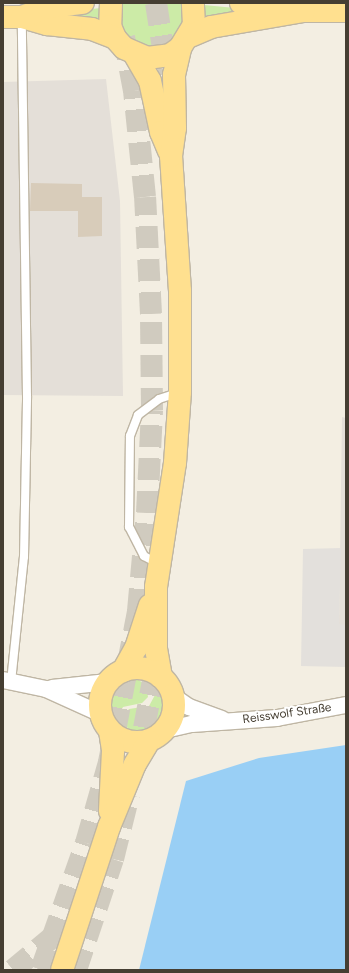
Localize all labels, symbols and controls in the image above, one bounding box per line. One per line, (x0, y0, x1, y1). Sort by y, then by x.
street label: Reisswolf Straße (242, 701, 332, 727)

